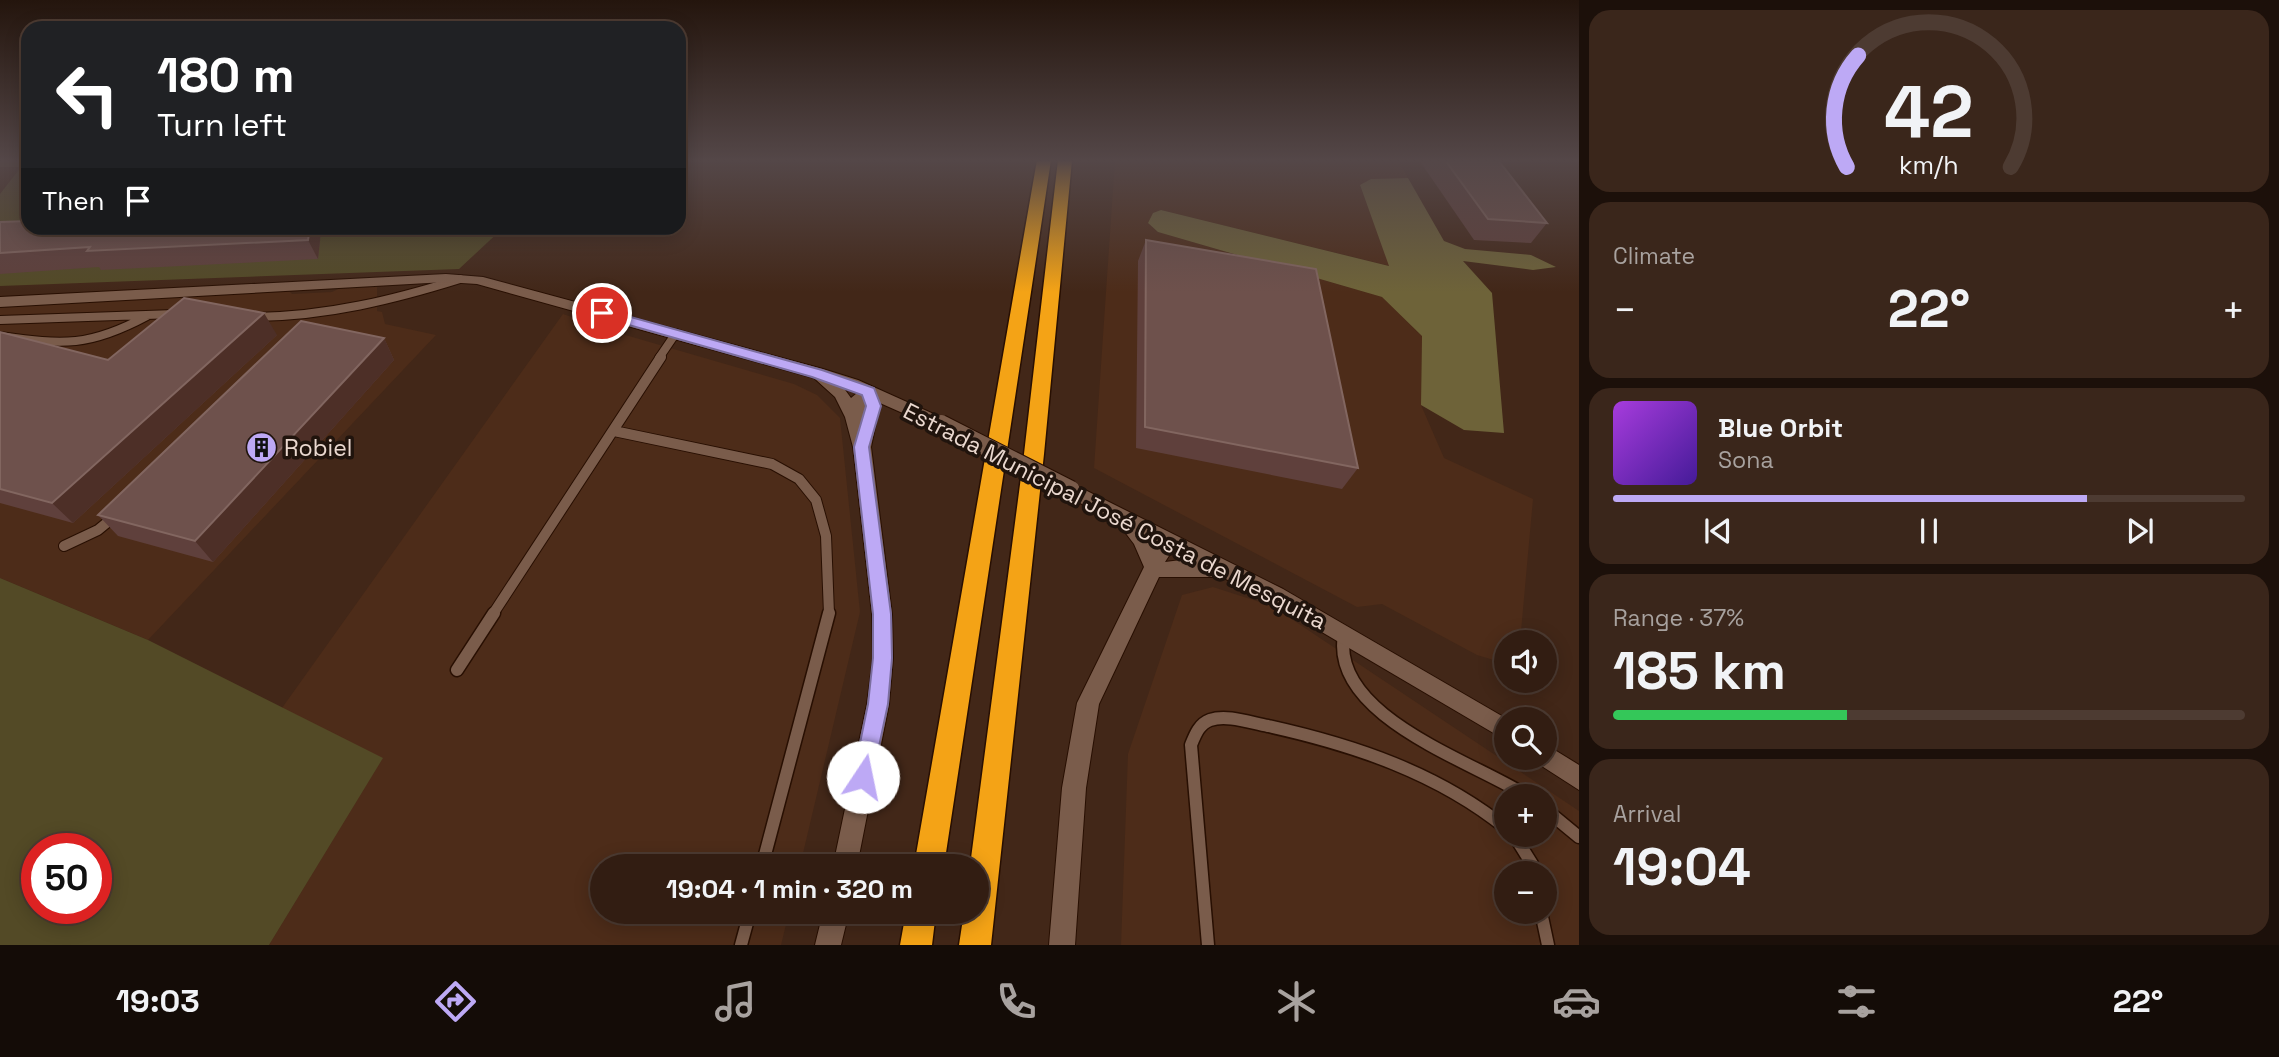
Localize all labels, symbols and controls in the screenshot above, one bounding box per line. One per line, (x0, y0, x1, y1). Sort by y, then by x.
text: 180 m (157, 44, 295, 106)
icon: left (42, 49, 133, 140)
text: 42 (1884, 65, 1974, 158)
text: Turn left (157, 105, 287, 145)
text: km/h (1899, 149, 1959, 181)
icon: arrive (119, 182, 157, 220)
text: Then (42, 184, 105, 218)
text: Climate (1613, 241, 1695, 271)
text: 22° (1888, 276, 1970, 342)
pin (572, 283, 632, 343)
text: − (1613, 286, 1637, 334)
text: + (2221, 286, 2245, 334)
icon: arrive (583, 294, 621, 332)
street label: Estrada Municipal José Costa de Mesquita (898, 396, 1332, 636)
text: Blue Orbit (1718, 411, 1843, 445)
building icon: Robiel (244, 431, 278, 465)
place label: Robiel (284, 433, 352, 463)
text: Sona (1718, 445, 1774, 475)
icon: previous (1699, 512, 1737, 550)
icon: pause (1910, 512, 1948, 550)
icon: next (2121, 512, 2159, 550)
text: Range · 37% (1613, 603, 1744, 633)
map controls (1494, 630, 1557, 924)
button: sound (1494, 630, 1557, 693)
text: 185 km (1613, 638, 1786, 704)
button: search (1494, 707, 1557, 770)
position arrow (826, 740, 900, 814)
button: + (1494, 784, 1557, 847)
text: Arrival (1613, 799, 1681, 829)
speed limit sign: 50 (21, 833, 112, 924)
text: 19:04 (1613, 834, 1751, 900)
button: − (1494, 861, 1557, 924)
text: 19:04 · 1 min · 320 m (666, 872, 913, 906)
icon: directions (431, 977, 480, 1026)
icon: music (711, 977, 760, 1026)
icon: phone (992, 977, 1041, 1026)
icon: climate (1272, 977, 1321, 1026)
icon: car (1552, 977, 1601, 1026)
icon: filters (1832, 977, 1881, 1026)
text: 19:03 (116, 981, 200, 1021)
text: 22° (2113, 981, 2163, 1021)

